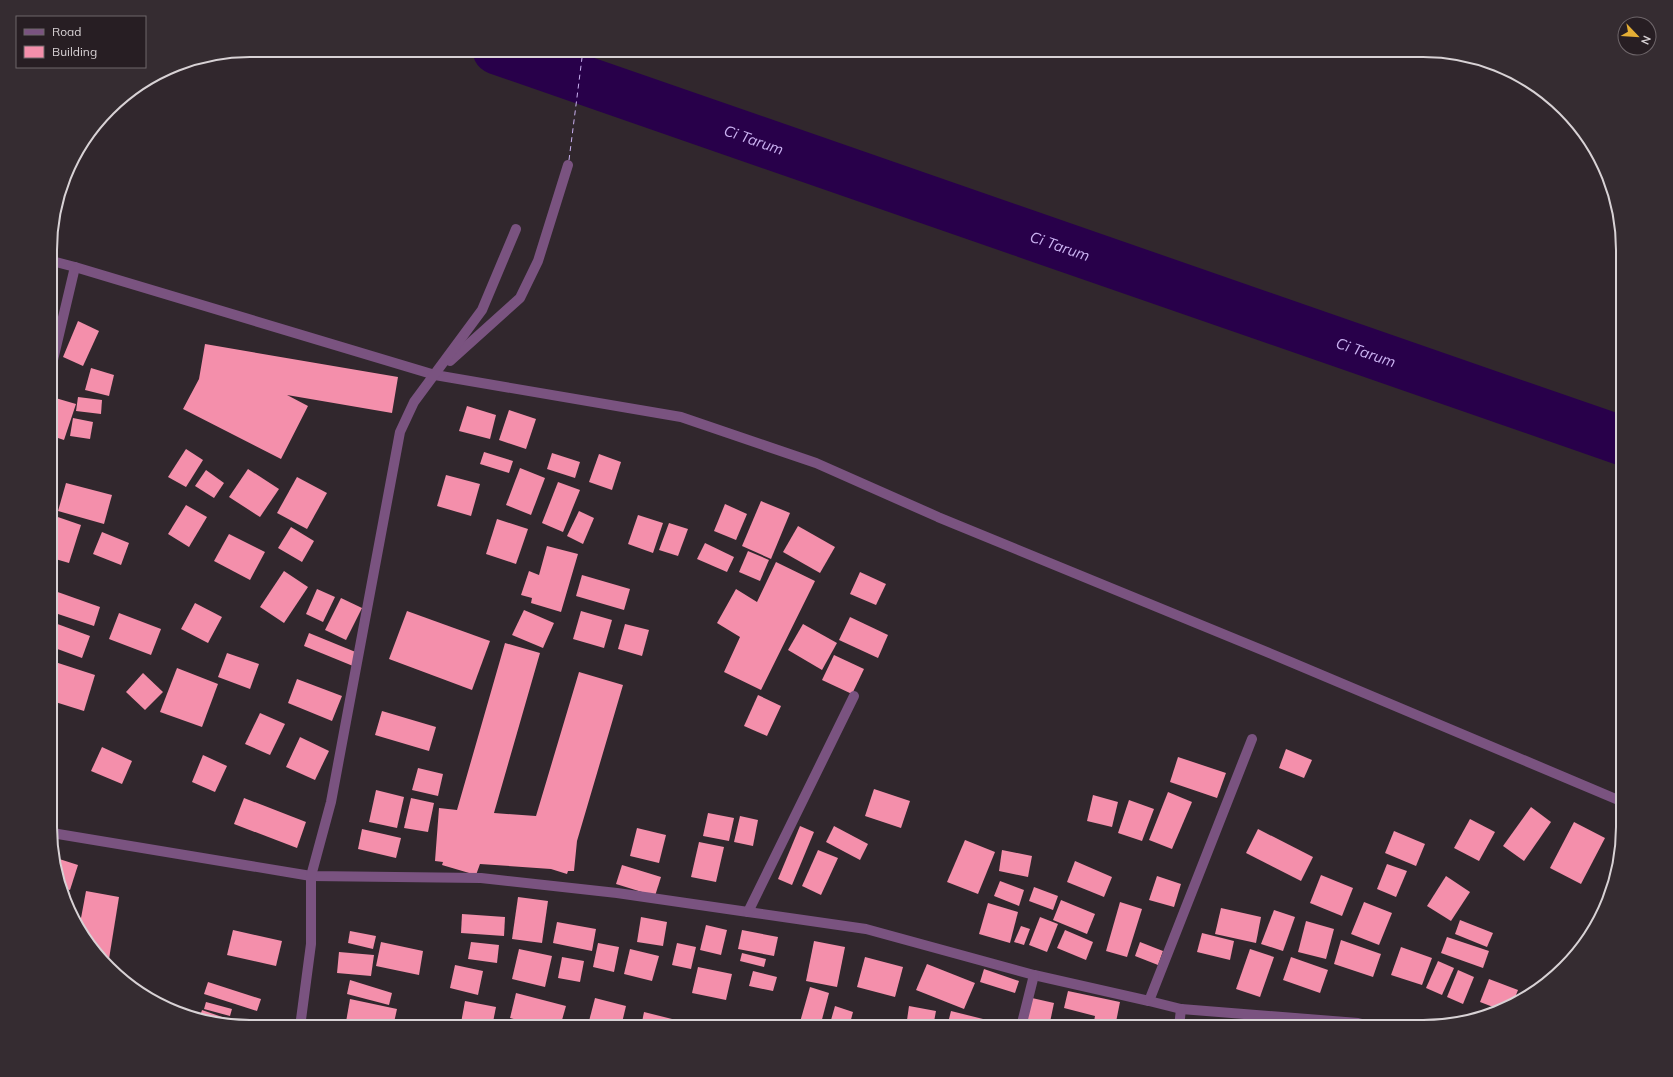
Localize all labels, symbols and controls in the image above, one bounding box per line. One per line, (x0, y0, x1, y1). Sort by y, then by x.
legend (16, 16, 146, 68)
north arrow (1617, 16, 1657, 56)
text: Road (52, 24, 81, 39)
text: N (1638, 34, 1654, 47)
text: Building (52, 44, 97, 59)
water label: Ci Tarum (722, 120, 786, 158)
water label: Ci Tarum (1028, 226, 1092, 265)
water label: Ci Tarum (1334, 333, 1398, 371)

